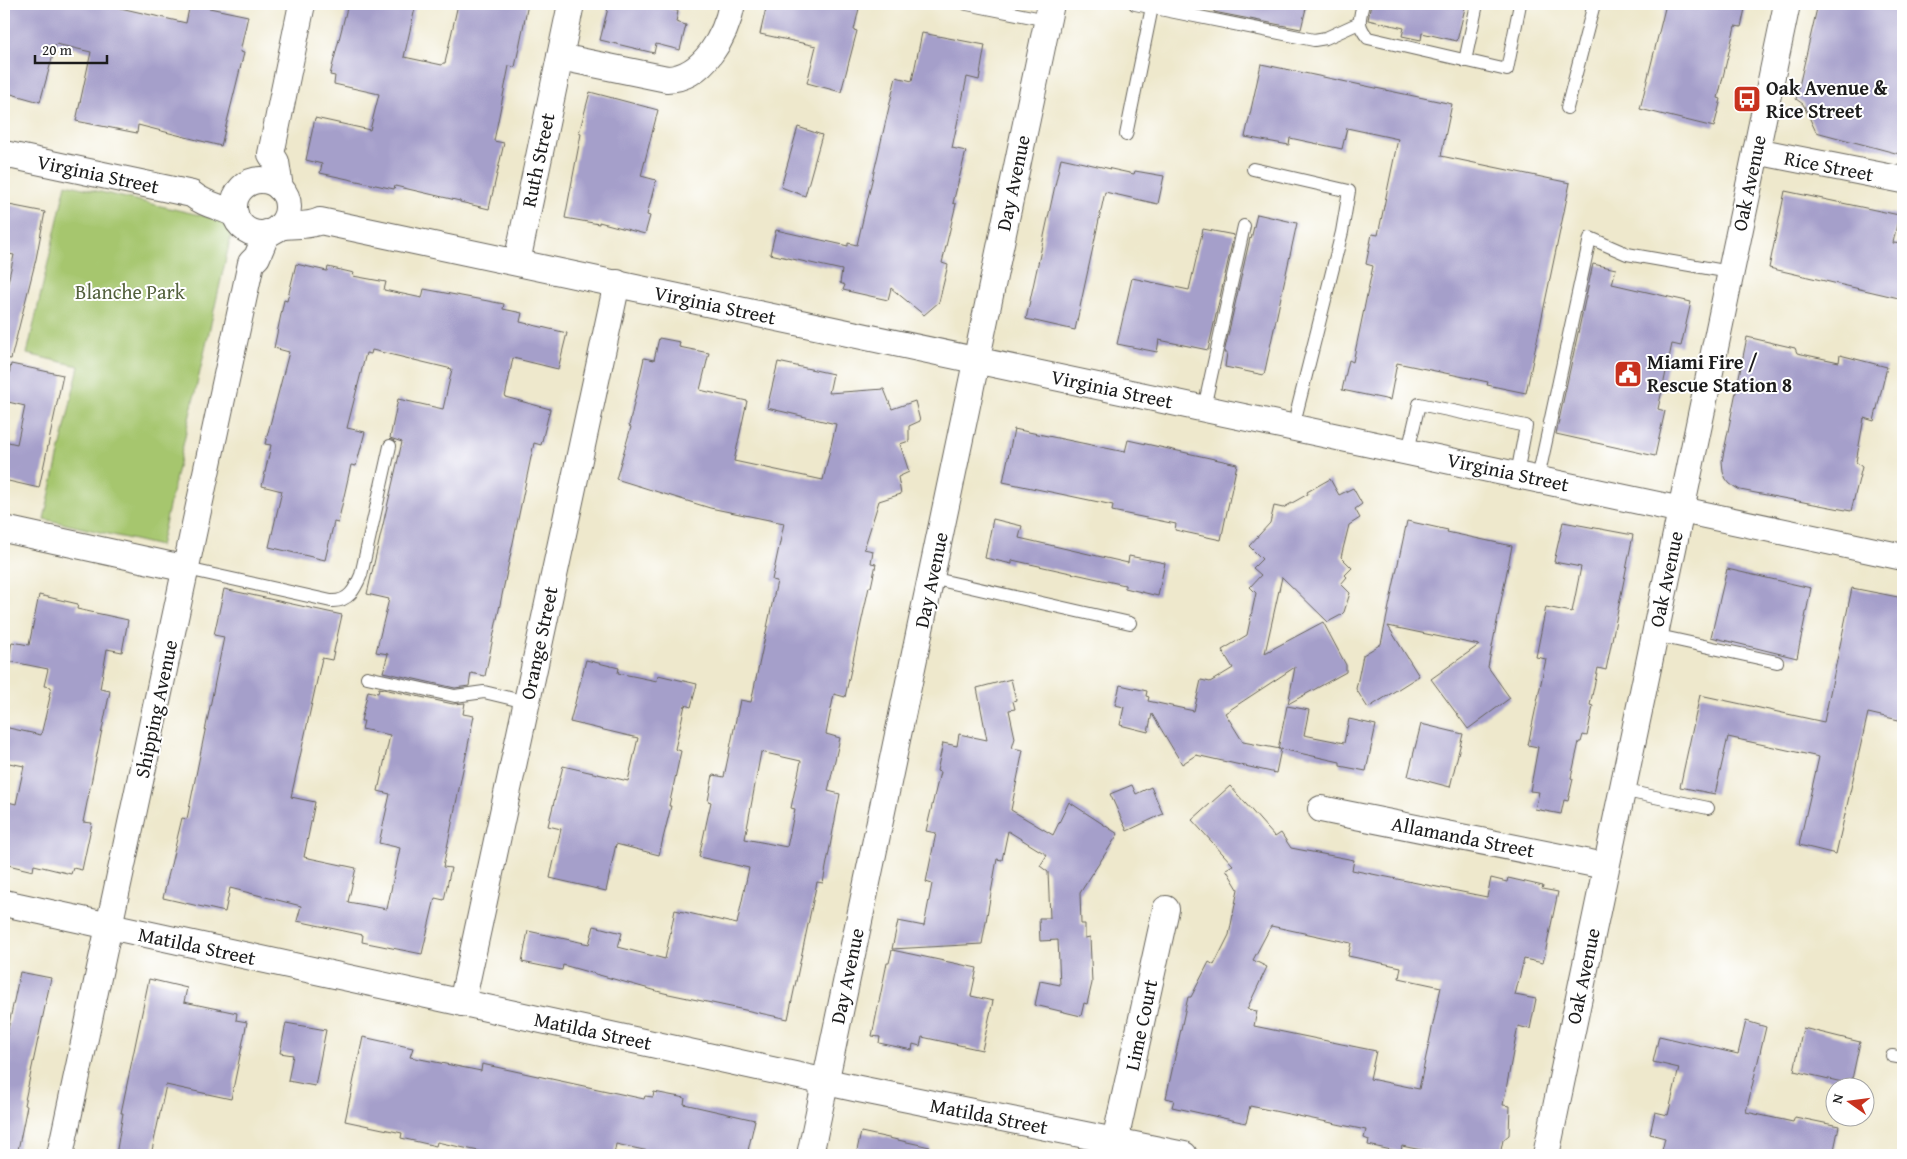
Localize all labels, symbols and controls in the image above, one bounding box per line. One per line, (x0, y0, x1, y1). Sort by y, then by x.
scale bar (35, 32, 108, 64)
text: 20 m (42, 39, 73, 60)
place label: Oak Avenue & Rice Street (1766, 73, 1889, 125)
bus stop icon: Oak Avenue & Rice Street (1732, 84, 1762, 114)
street label: Ruth Street (513, 110, 562, 210)
street label: Day Avenue (988, 132, 1037, 234)
street label: Oak Avenue (1724, 132, 1773, 234)
street label: Rice Street (1782, 143, 1876, 188)
street label: Virginia Street (35, 146, 162, 201)
park label: Blanche Park (75, 277, 186, 306)
street label: Virginia Street (652, 277, 779, 332)
place label: Miami Fire / Rescue Station 8 (1647, 347, 1792, 399)
public building icon: Miami Fire / Rescue Station 8 (1613, 359, 1643, 389)
street label: Virginia Street (1049, 361, 1176, 416)
street label: Virginia Street (1445, 444, 1572, 499)
street label: Oak Avenue (1641, 528, 1690, 630)
street label: Day Avenue (906, 529, 955, 631)
street label: Orange Street (512, 584, 565, 702)
street label: Shipping Avenue (127, 637, 184, 781)
street label: Allamanda Street (1389, 808, 1537, 865)
street label: Matilda Street (136, 919, 258, 972)
street label: Day Avenue (822, 925, 871, 1027)
street label: Oak Avenue (1558, 925, 1607, 1027)
street label: Lime Court (1117, 977, 1164, 1073)
street label: Matilda Street (532, 1004, 654, 1057)
north arrow (1824, 1076, 1874, 1126)
street label: Matilda Street (928, 1090, 1050, 1141)
text: N (1827, 1091, 1848, 1106)

